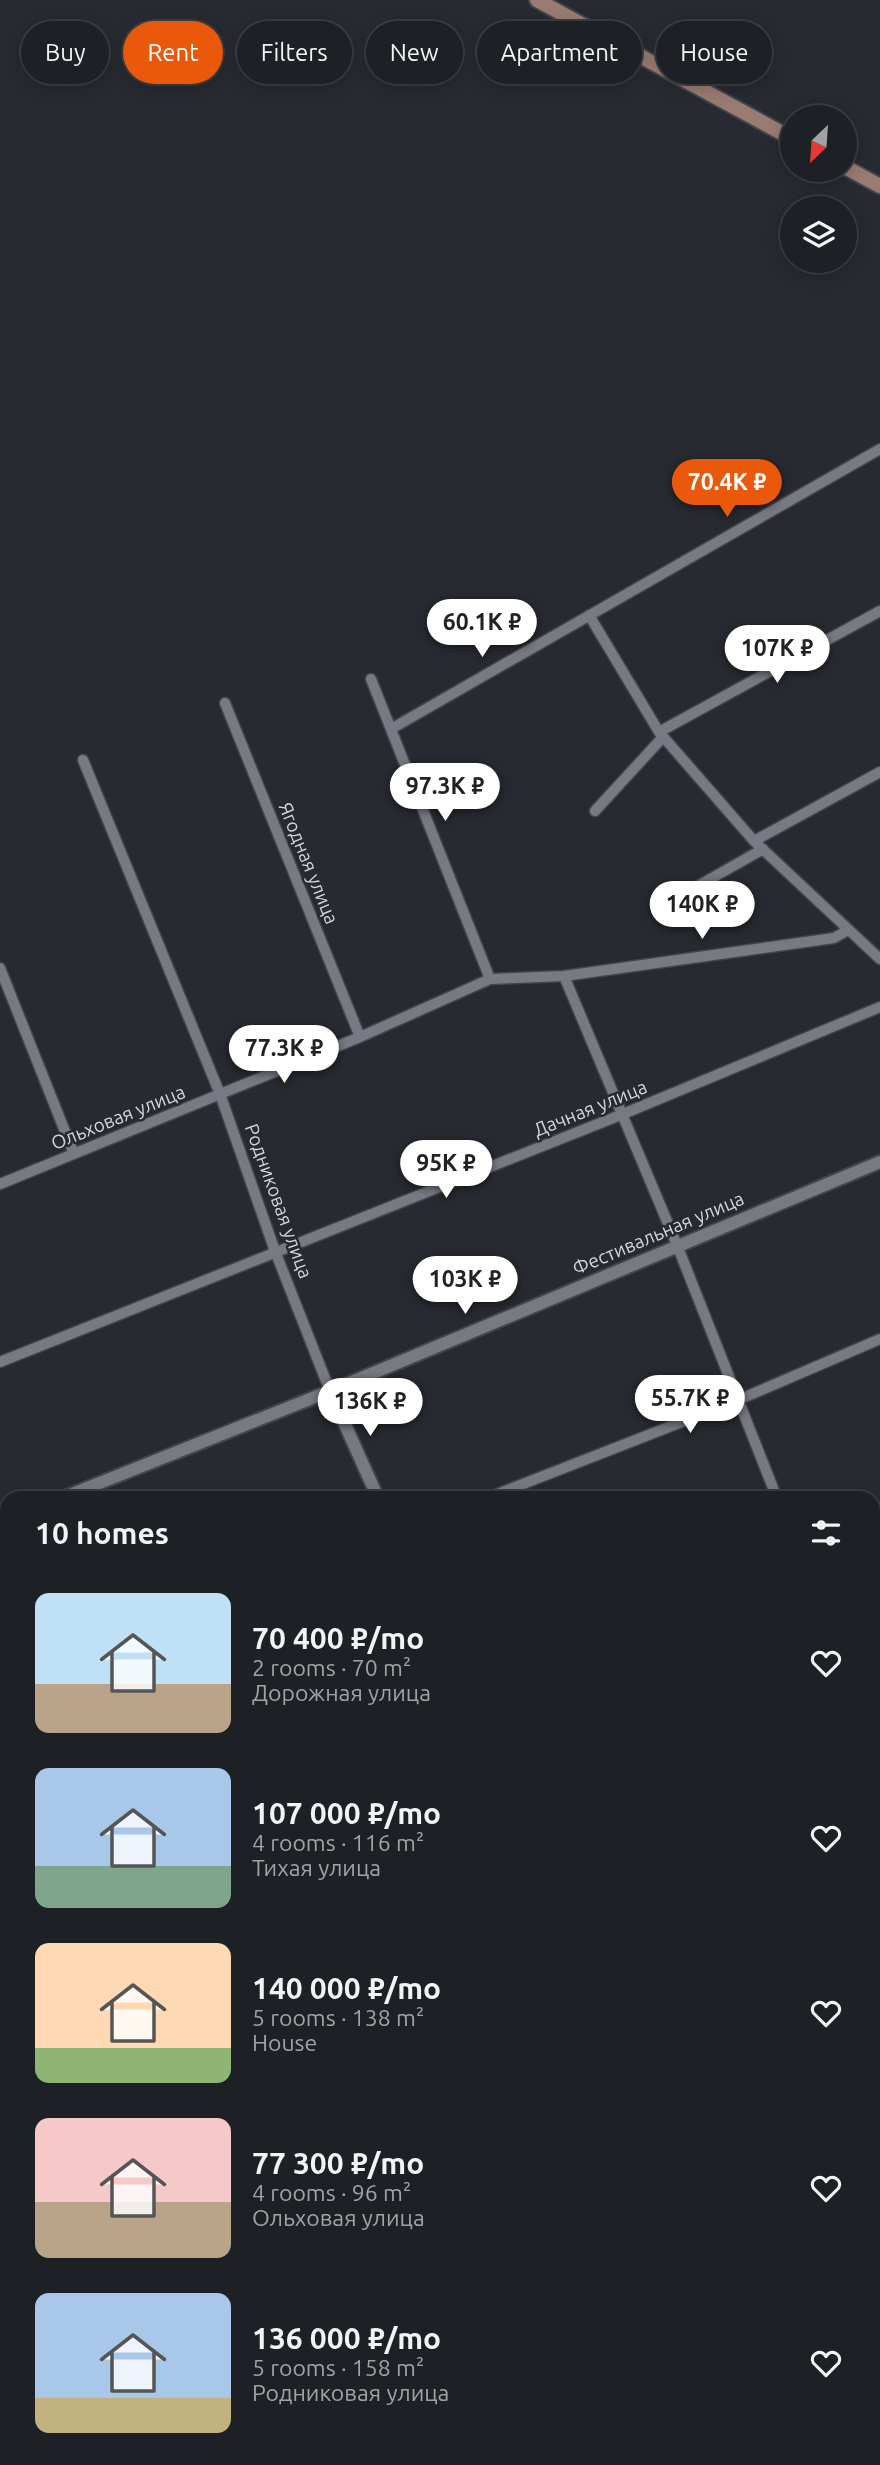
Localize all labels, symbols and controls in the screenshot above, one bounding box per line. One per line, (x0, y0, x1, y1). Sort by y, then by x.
chip: Buy (21, 21, 109, 84)
chip: Rent (123, 21, 223, 84)
chip: Filters (237, 21, 352, 84)
chip: New (366, 21, 463, 84)
chip: Apartment (477, 21, 642, 84)
chip: House (656, 21, 772, 84)
north arrow (780, 105, 858, 182)
map controls (780, 105, 857, 273)
button: layers (780, 196, 857, 273)
pin: 70.4K ₽ (662, 460, 792, 519)
text: 70.4K ₽ (688, 469, 766, 494)
pin: 60.1K ₽ (417, 600, 547, 659)
text: 60.1K ₽ (443, 609, 521, 634)
pin: 107K ₽ (720, 626, 834, 685)
text: 107K ₽ (741, 635, 813, 660)
pin: 97.3K ₽ (380, 764, 510, 823)
text: 97.3K ₽ (406, 773, 484, 798)
street label: Ягодная улица (275, 799, 343, 927)
pin: 140K ₽ (645, 881, 759, 941)
text: 140K ₽ (666, 891, 738, 916)
pin: 77.3K ₽ (219, 1026, 349, 1085)
text: 77.3K ₽ (245, 1035, 323, 1060)
street label: Дачная улица (530, 1075, 650, 1141)
street label: Ольховая улица (48, 1080, 188, 1154)
street label: Родниковая улица (241, 1121, 317, 1281)
pin: 95K ₽ (397, 1140, 495, 1200)
text: 95K ₽ (416, 1150, 476, 1175)
street label: Фестивальная улица (569, 1187, 747, 1279)
pin: 103K ₽ (408, 1256, 522, 1316)
text: 103K ₽ (429, 1266, 501, 1291)
pin: 55.7K ₽ (625, 1376, 755, 1435)
pin: 136K ₽ (313, 1378, 427, 1438)
text: 55.7K ₽ (651, 1385, 729, 1410)
text: 136K ₽ (334, 1388, 406, 1413)
icon: filters (807, 1514, 845, 1552)
text: 10 homes (35, 1516, 169, 1550)
icon: home (91, 1621, 175, 1705)
text: 70 400 ₽/mo (252, 1621, 424, 1655)
icon: heart (807, 1644, 845, 1682)
text: 2 rooms · 70 m² (252, 1655, 411, 1680)
text: Дорожная улица (252, 1680, 431, 1705)
icon: home (91, 1796, 175, 1880)
text: 107 000 ₽/mo (252, 1796, 441, 1830)
icon: heart (807, 1819, 845, 1857)
text: 4 rooms · 116 m² (252, 1830, 424, 1855)
text: Тихая улица (252, 1855, 381, 1880)
icon: home (91, 1971, 175, 2055)
text: 140 000 ₽/mo (252, 1971, 441, 2005)
icon: heart (807, 1994, 845, 2032)
text: 5 rooms · 138 m² (252, 2005, 424, 2030)
text: House (252, 2030, 317, 2055)
icon: home (91, 2146, 175, 2230)
text: 77 300 ₽/mo (252, 2146, 424, 2180)
icon: heart (807, 2169, 845, 2207)
text: 4 rooms · 96 m² (252, 2180, 411, 2205)
text: Ольховая улица (252, 2205, 425, 2230)
icon: home (91, 2321, 175, 2405)
text: 136 000 ₽/mo (252, 2321, 441, 2355)
icon: heart (807, 2344, 845, 2382)
text: 5 rooms · 158 m² (252, 2355, 424, 2380)
text: Родниковая улица (252, 2380, 449, 2405)

